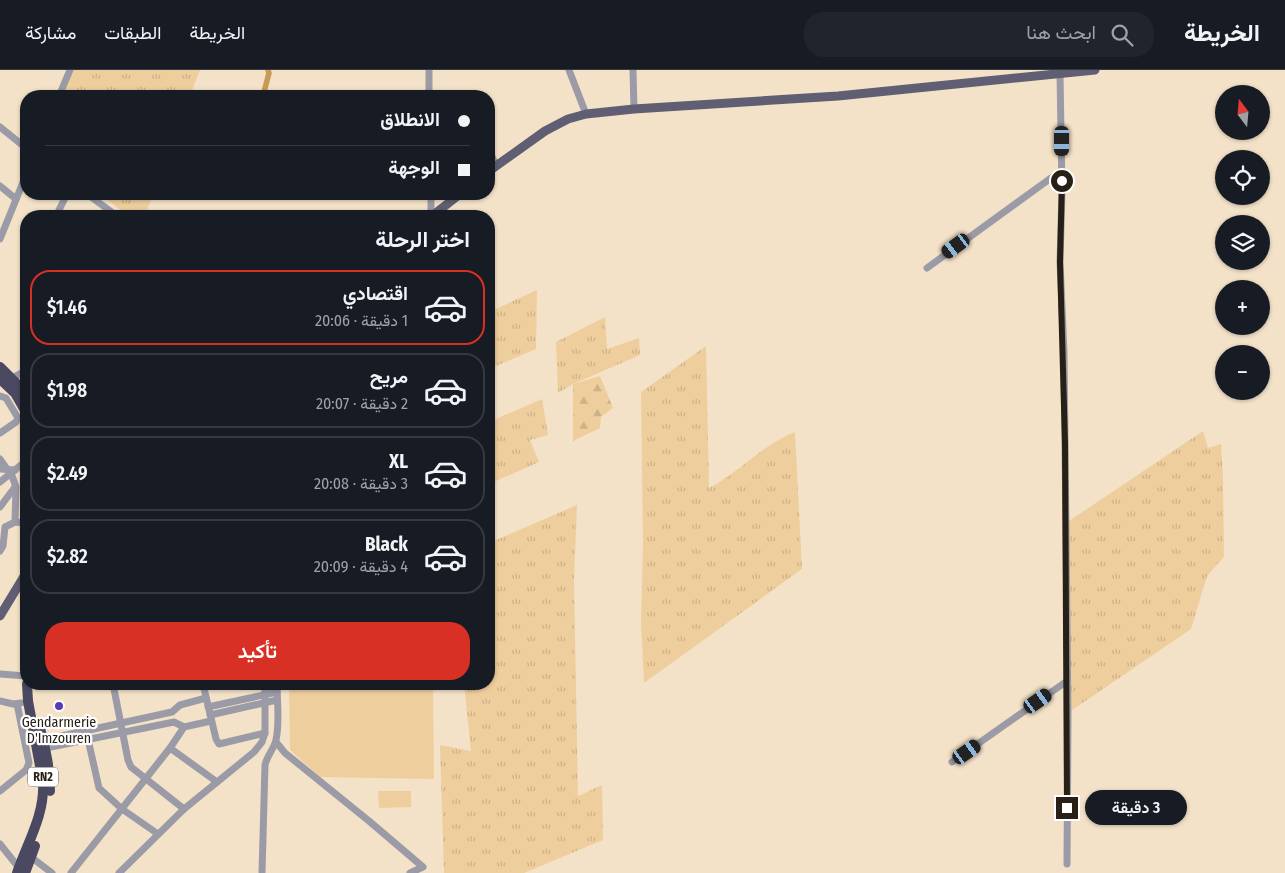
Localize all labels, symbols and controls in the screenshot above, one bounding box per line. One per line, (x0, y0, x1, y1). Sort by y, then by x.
search box (804, 12, 1154, 57)
text: الخريطة (1184, 19, 1260, 47)
text: ابحث هنا (1026, 21, 1096, 44)
icon: search (1108, 21, 1136, 49)
text: مشاركة (25, 22, 76, 44)
text: الطبقات (104, 22, 161, 44)
text: الخريطة (189, 22, 245, 44)
north arrow (1215, 85, 1270, 140)
map controls (1215, 85, 1270, 400)
text: الانطلاق (380, 108, 440, 131)
car (1054, 126, 1069, 156)
button: locate (1215, 150, 1270, 205)
text: الوجهة (388, 156, 440, 179)
route start (1051, 170, 1073, 192)
button: layers (1215, 215, 1270, 270)
text: اختر الرحلة (375, 226, 470, 253)
car (939, 231, 972, 261)
button: + (1215, 280, 1270, 335)
text: اقتصادي (343, 282, 408, 305)
icon: car (423, 285, 468, 330)
text: $1.46 (47, 296, 87, 319)
text: 1 دقيقة · 20:06 (315, 311, 408, 330)
button: − (1215, 345, 1270, 400)
text: مريح (370, 365, 408, 388)
icon: car (423, 368, 468, 413)
text: $1.98 (47, 379, 87, 402)
text: 2 دقيقة · 20:07 (316, 394, 408, 413)
text: XL (389, 450, 408, 473)
icon: car (423, 451, 468, 496)
text: $2.49 (47, 462, 88, 485)
text: 3 دقيقة · 20:08 (314, 474, 408, 493)
text: Black (365, 533, 408, 556)
icon: car (423, 534, 468, 579)
text: $2.82 (47, 545, 88, 568)
text: 4 دقيقة · 20:09 (314, 557, 408, 576)
button: تأكيد (45, 622, 470, 680)
car (1021, 686, 1054, 716)
marker: Gendarmerie D'Imzouren (53, 700, 65, 712)
place label: Gendarmerie D'Imzouren (22, 714, 96, 747)
car (950, 737, 983, 767)
road number: RN2 (28, 768, 58, 786)
callout: 3 دقيقة (1084, 790, 1187, 826)
route end (1056, 797, 1078, 819)
text: 3 دقيقة (1112, 798, 1160, 817)

